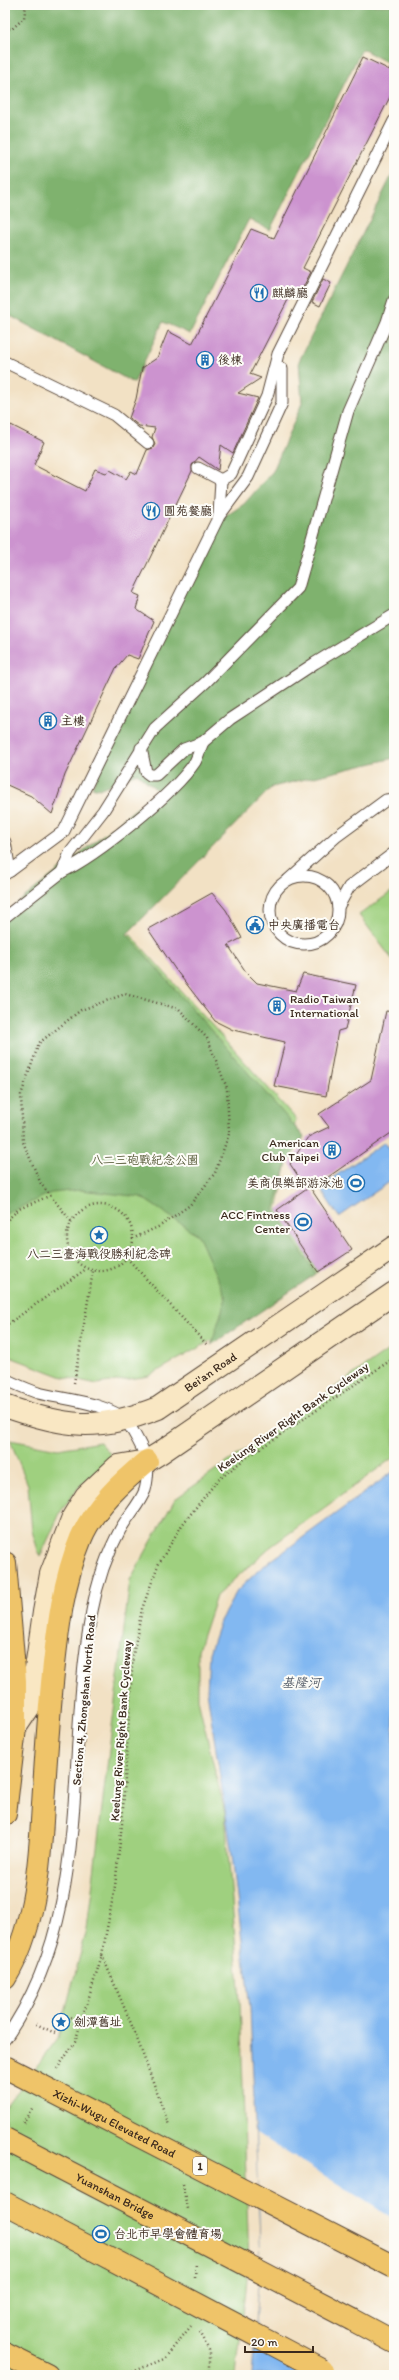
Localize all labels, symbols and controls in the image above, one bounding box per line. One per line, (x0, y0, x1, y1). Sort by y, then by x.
restaurant icon: 麒麟廳 (249, 283, 269, 303)
place label: 麒麟廳 (272, 286, 308, 300)
building icon: 後棟 (195, 350, 215, 370)
place label: 後棟 (218, 353, 242, 367)
restaurant icon: 圓苑餐廳 (141, 501, 161, 521)
place label: 圓苑餐廳 (164, 504, 212, 518)
building icon: 主樓 (38, 711, 58, 731)
place label: 主樓 (61, 714, 85, 728)
public building icon: 中央廣播電台 (245, 915, 265, 935)
place label: 中央廣播電台 (268, 918, 340, 932)
place label: Radio Taiwan International (290, 992, 359, 1020)
building icon: Radio Taiwan International (267, 996, 287, 1016)
place label: American Club Taipei (261, 1136, 319, 1164)
building icon: American Club Taipei (322, 1140, 342, 1160)
park label: 八二三砲戰紀念公園 (91, 1153, 199, 1167)
sports icon: 美商俱樂部游泳池 (346, 1173, 366, 1193)
place label: 美商俱樂部游泳池 (247, 1176, 343, 1190)
place label: ACC Fintness Center (221, 1208, 290, 1236)
sports icon: ACC Fintness Center (293, 1212, 313, 1232)
place icon: 八二三臺海戰役勝利紀念碑 (89, 1225, 109, 1245)
place label: 八二三臺海戰役勝利紀念碑 (27, 1247, 171, 1261)
street label: Bei'an Road (182, 1349, 240, 1395)
street label: Keelung River Right Bank Cycleway (215, 1359, 371, 1475)
street label: Section 4, Zhongshan North Road (70, 1614, 98, 1786)
street label: Keelung River Right Bank Cycleway (108, 1640, 134, 1822)
water label: 基隆河 (281, 1675, 322, 1690)
place icon: 劍潭舊址 (51, 2012, 71, 2032)
place label: 劍潭舊址 (74, 2015, 122, 2029)
street label: Xizhi-Wugu Elevated Road (51, 2086, 179, 2161)
road number: 1 (193, 2157, 207, 2175)
street label: Yuanshan Bridge (73, 2170, 157, 2223)
sports icon: 台北市早學會體育場 (91, 2224, 111, 2244)
place label: 台北市早學會體育場 (114, 2227, 222, 2241)
scale bar (245, 2328, 313, 2354)
text: 20 m (251, 2335, 278, 2349)

